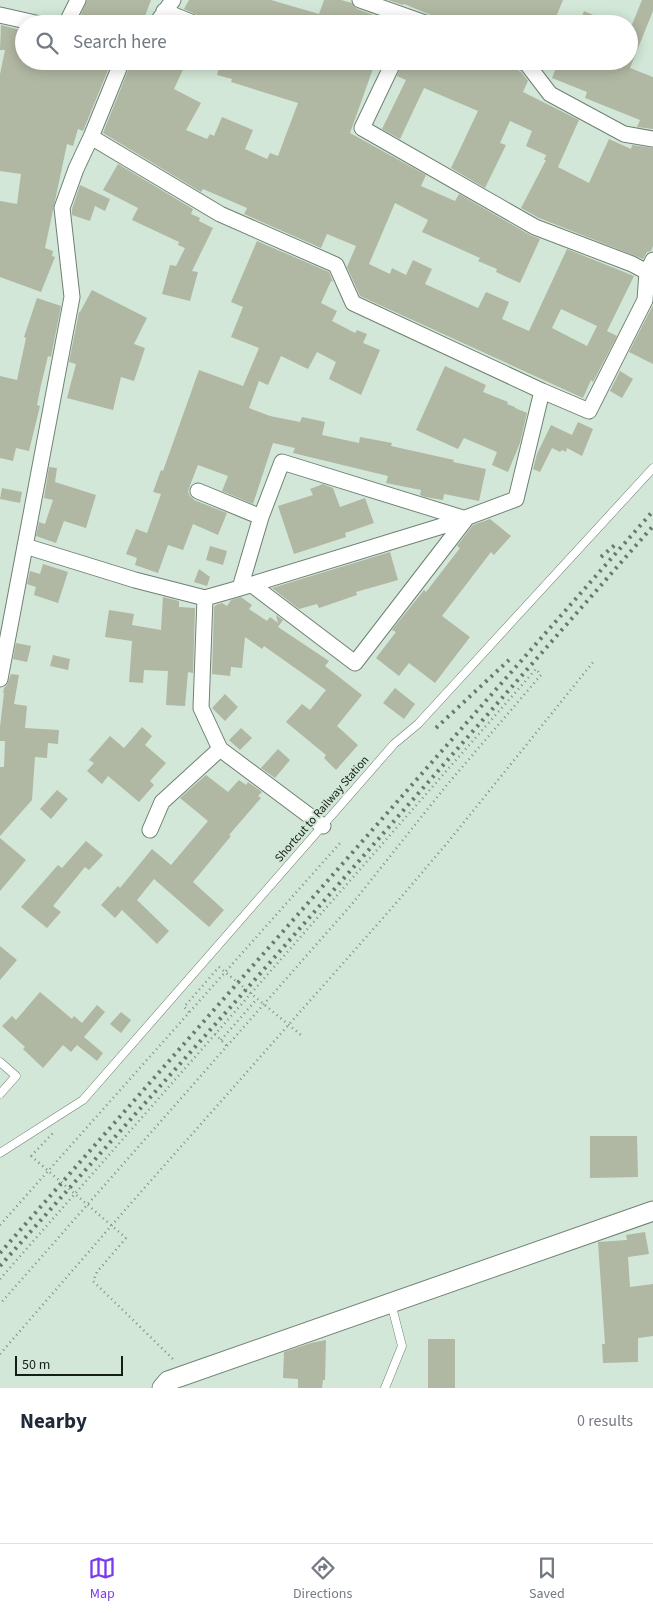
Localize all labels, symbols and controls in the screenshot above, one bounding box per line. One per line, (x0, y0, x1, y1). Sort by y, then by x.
search box (15, 15, 638, 70)
icon: search (33, 29, 61, 57)
text: Search here (73, 29, 167, 56)
street label: Shortcut to Railway Station (271, 752, 373, 866)
scale bar (15, 1353, 122, 1376)
text: 50 m (22, 1355, 50, 1375)
text: Nearby (20, 1406, 87, 1436)
text: 0 results (577, 1410, 633, 1432)
tab: Map (88, 1554, 116, 1604)
tab: Directions (293, 1554, 352, 1604)
tab: Saved (529, 1554, 565, 1604)

